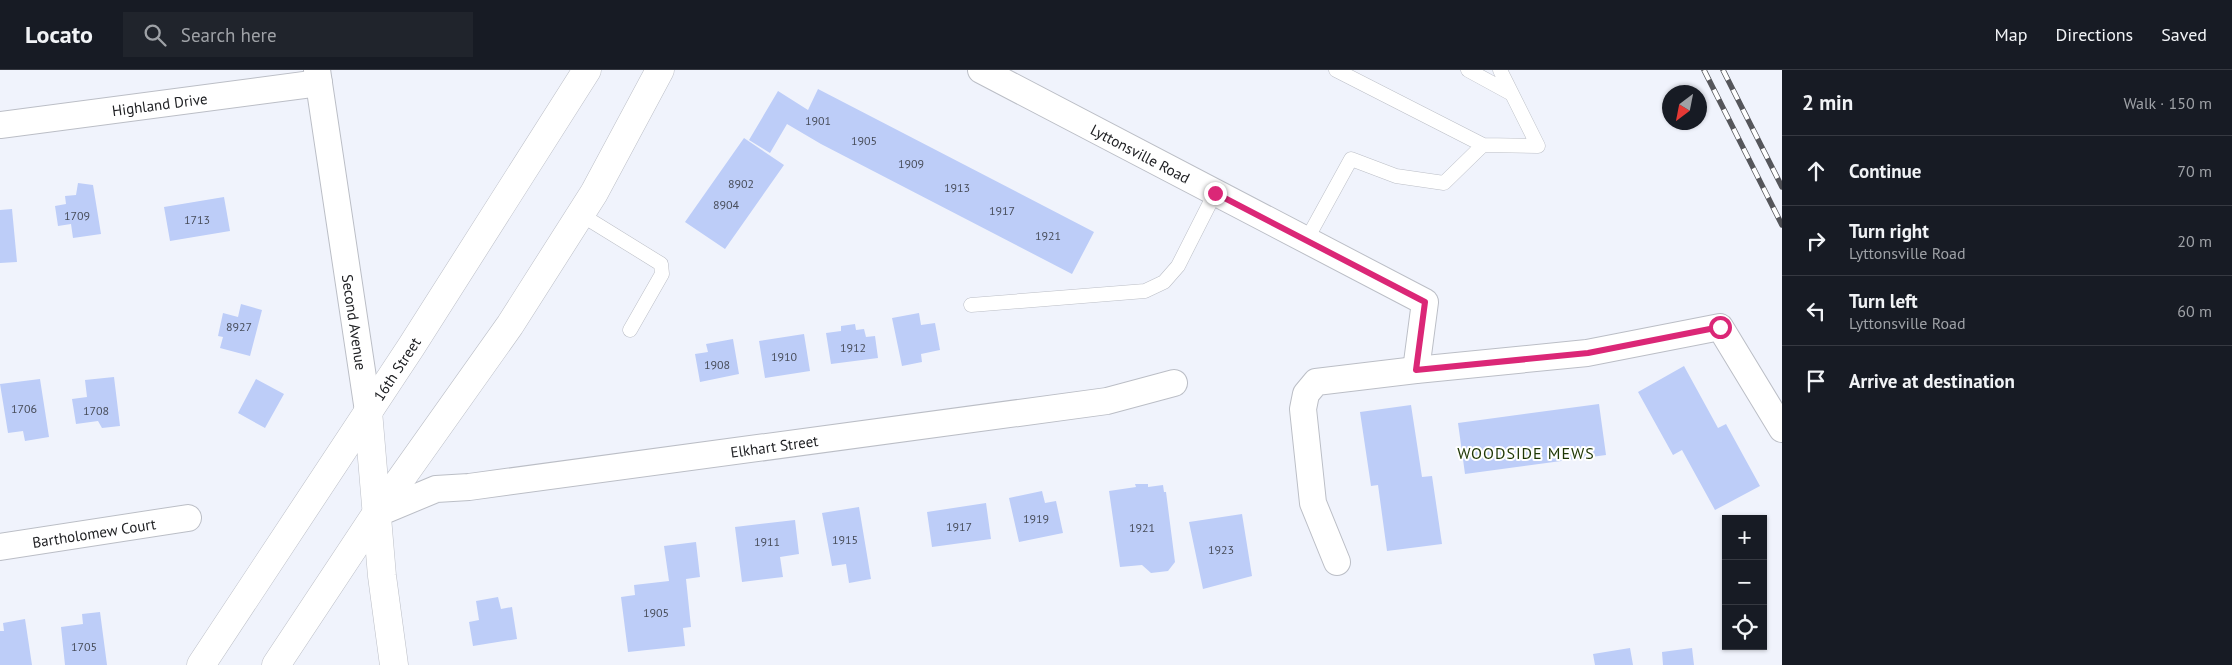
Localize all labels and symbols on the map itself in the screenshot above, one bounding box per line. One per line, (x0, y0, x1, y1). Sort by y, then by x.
north arrow (1662, 85, 1707, 130)
street label: Highland Drive (111, 88, 209, 120)
house number: 1901 (805, 113, 831, 128)
street label: Lyttonsville Road (1088, 120, 1193, 187)
house number: 1905 (851, 133, 877, 148)
house number: 1909 (898, 156, 924, 171)
house number: 8902 (728, 176, 754, 191)
house number: 1913 (944, 180, 970, 195)
route end (1204, 182, 1227, 205)
house number: 8904 (713, 197, 740, 212)
house number: 1917 (989, 203, 1015, 218)
house number: 1709 (64, 208, 90, 223)
house number: 1713 (184, 212, 210, 227)
house number: 1921 (1035, 228, 1061, 243)
street label: Second Avenue (338, 273, 371, 371)
route start (1709, 316, 1732, 339)
house number: 8927 (226, 319, 252, 334)
street label: 16th Street (369, 334, 424, 404)
house number: 1912 (840, 340, 866, 355)
house number: 1910 (771, 349, 798, 364)
house number: 1908 (704, 357, 730, 372)
house number: 1706 (11, 401, 37, 416)
house number: 1708 (83, 403, 109, 418)
street label: Elkhart Street (729, 431, 819, 461)
district label: WOODSIDE MEWS (1457, 443, 1595, 463)
house number: 1919 (1023, 511, 1049, 526)
street label: Bartholomew Court (31, 514, 157, 551)
house number: 1917 (946, 519, 972, 534)
house number: 1921 (1129, 520, 1155, 535)
house number: 1915 (832, 532, 858, 547)
house number: 1911 (754, 534, 780, 549)
house number: 1923 (1208, 542, 1234, 557)
house number: 1905 (643, 605, 669, 620)
house number: 1705 (71, 639, 97, 654)

